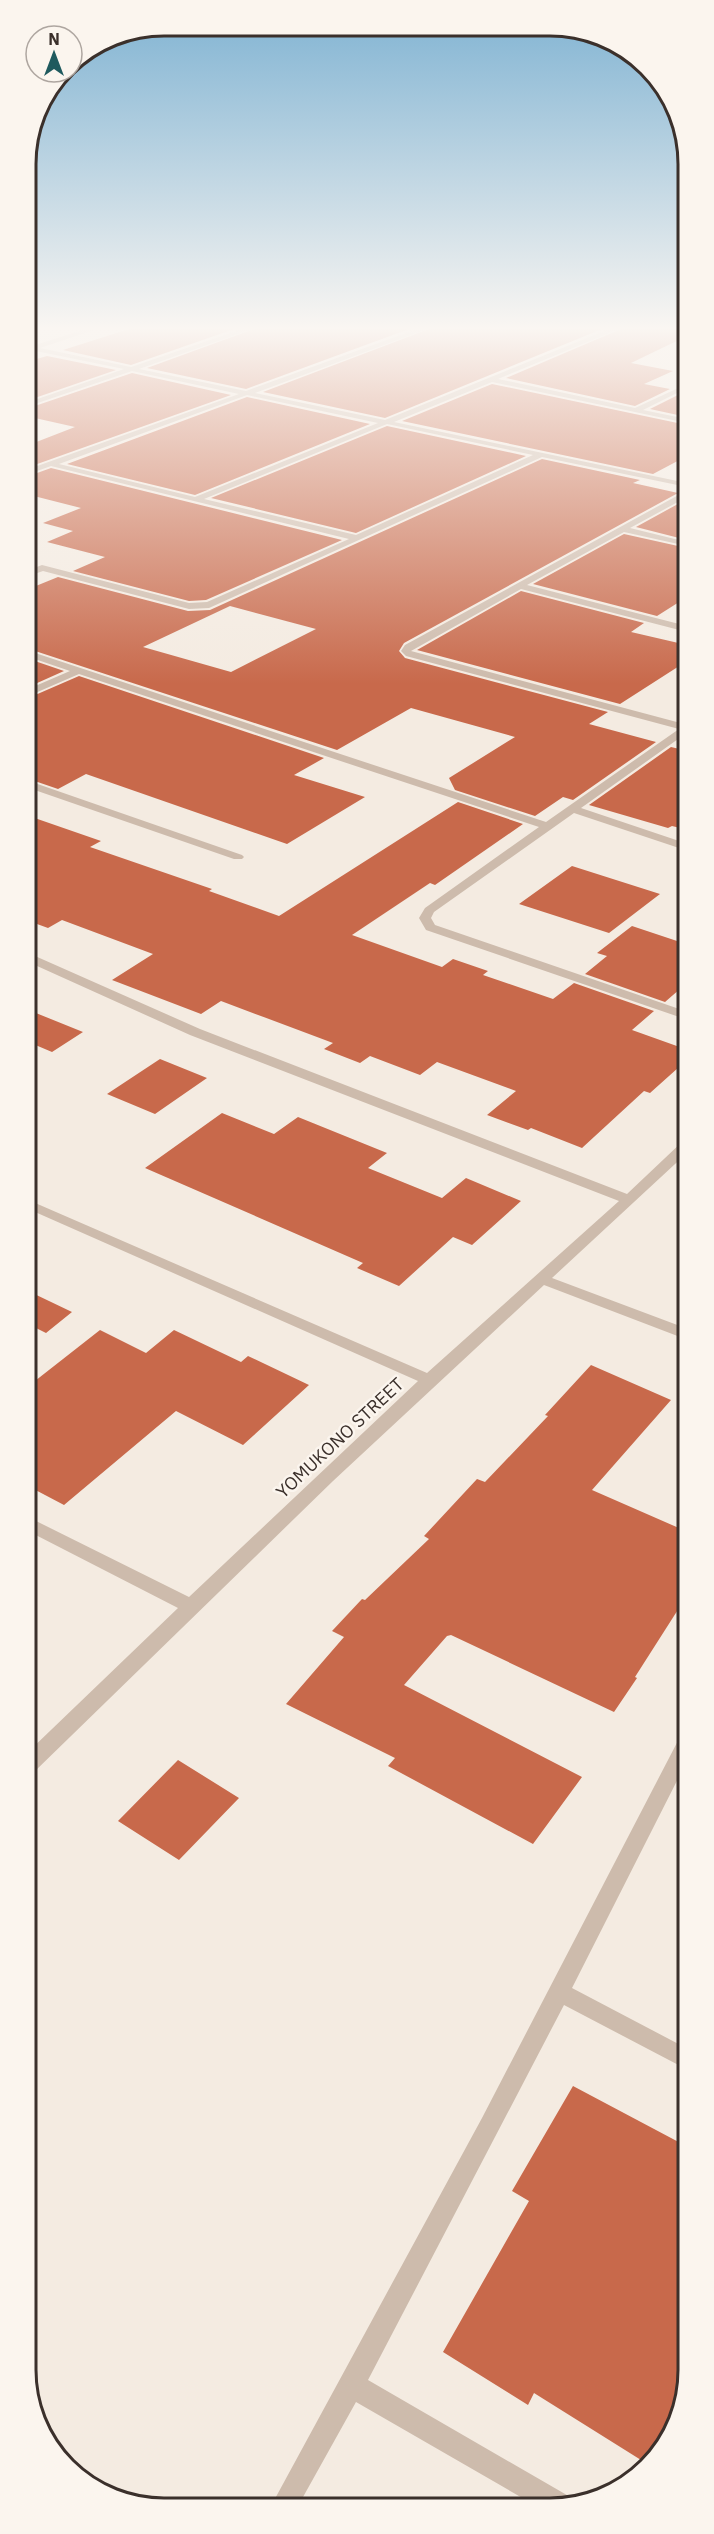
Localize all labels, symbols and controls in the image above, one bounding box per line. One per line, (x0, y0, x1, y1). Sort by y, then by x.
north arrow (24, 24, 84, 84)
text: N (48, 29, 60, 49)
street label: YOMUKONO STREET (271, 1372, 408, 1503)

